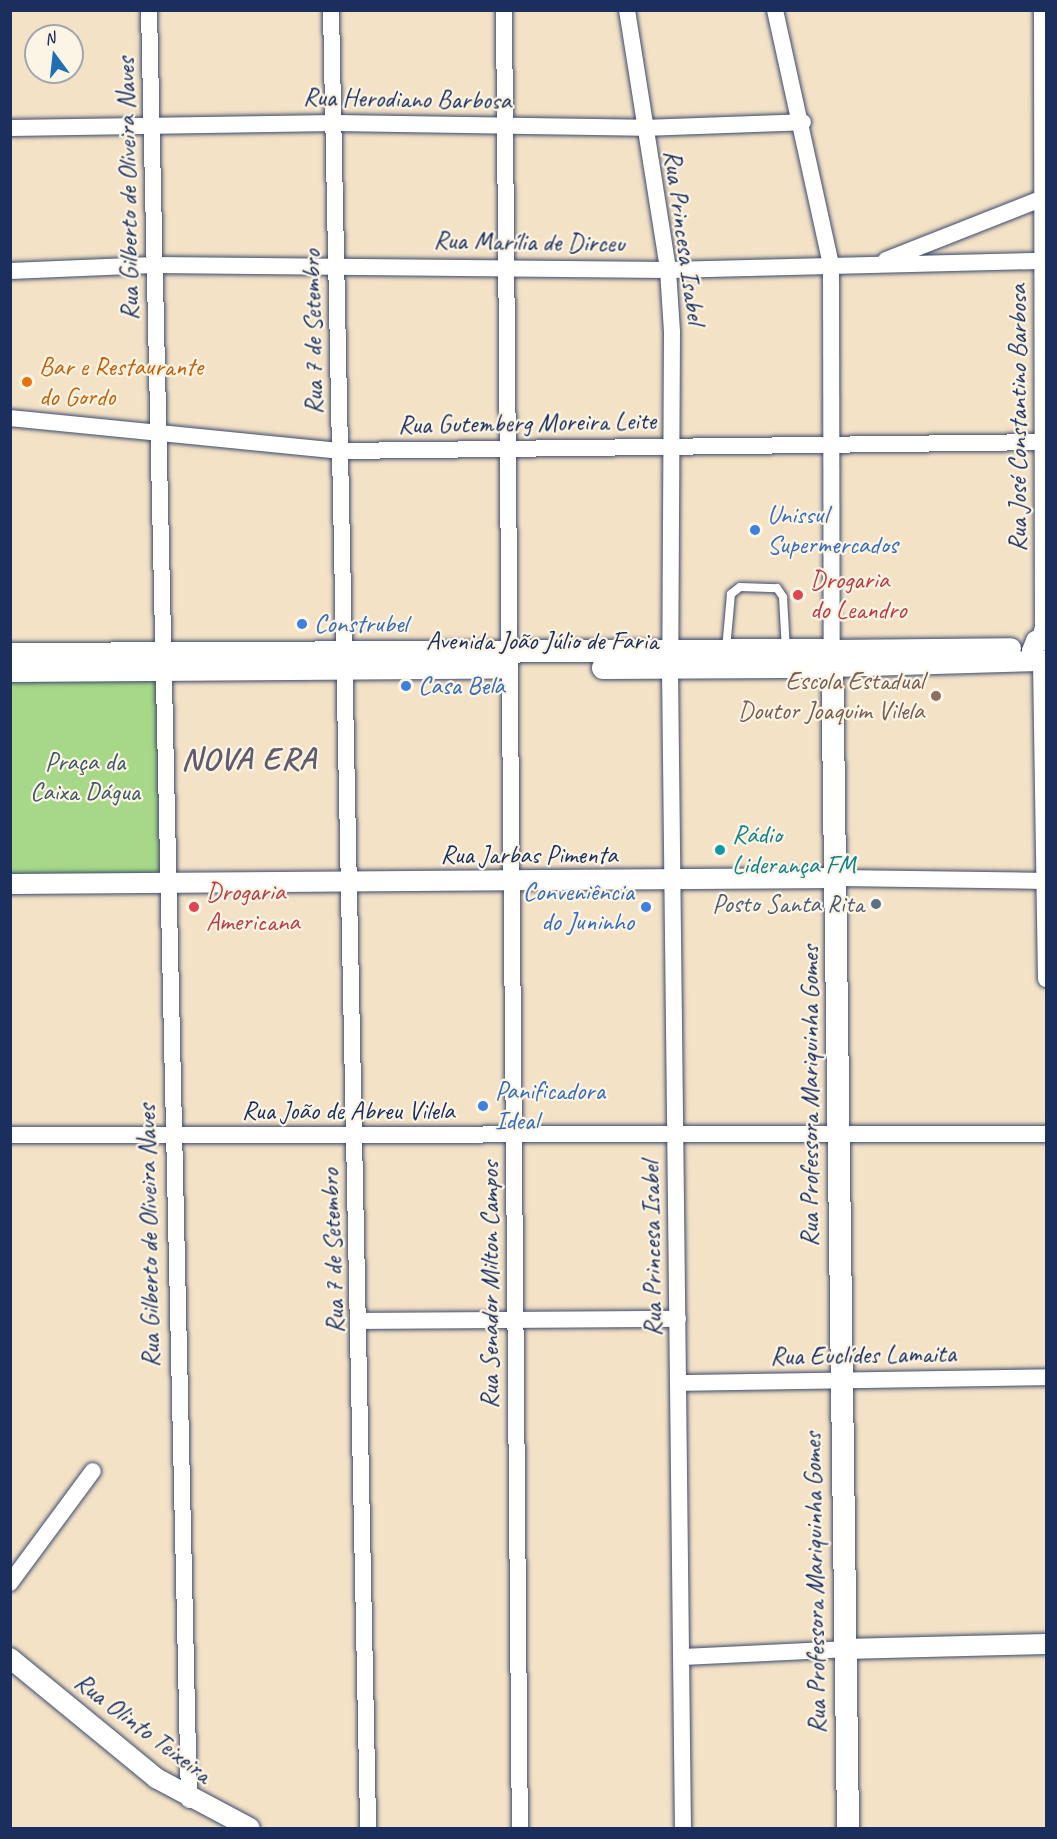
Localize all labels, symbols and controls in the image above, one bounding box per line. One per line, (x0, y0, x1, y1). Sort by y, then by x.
north arrow (24, 24, 84, 84)
text: N (42, 28, 57, 49)
street label: Rua Gilberto de Oliveira Naves (110, 57, 146, 321)
street label: Rua Herodiano Barbosa (302, 82, 512, 116)
street label: Rua Princesa Isabel (656, 148, 712, 326)
street label: Rua Marília de Dirceu (433, 225, 625, 259)
street label: Rua 7 de Setembro (296, 249, 330, 415)
street label: Rua José Constantino Barbosa (1002, 284, 1034, 552)
place label: Bar e Restaurante do Gordo (39, 351, 203, 412)
marker: Bar e Restaurante do Gordo (20, 375, 34, 389)
street label: Rua Gutemberg Moreira Leite (398, 405, 656, 441)
place label: Unissul Supermercados (767, 499, 897, 560)
marker: Unissul Supermercados (748, 523, 762, 537)
place label: Drogaria do Leandro (810, 564, 906, 626)
marker: Drogaria do Leandro (791, 588, 805, 602)
place label: Construbel (314, 608, 408, 640)
marker: Construbel (295, 617, 309, 631)
street label: Avenida João Júlio de Faria (426, 625, 658, 657)
place label: Escola Estadual Doutor Joaquim Vilela (737, 665, 924, 726)
place label: Casa Bela (418, 670, 504, 702)
marker: Casa Bela (399, 679, 413, 693)
marker: Escola Estadual Doutor Joaquim Vilela (929, 689, 943, 703)
district label: NOVA ERA (181, 740, 317, 778)
park label: Praça da Caixa Dágua (30, 746, 140, 808)
place label: Rádio Liderança FM (732, 819, 855, 880)
street label: Rua Jarbas Pimenta (441, 839, 617, 871)
marker: Rádio Liderança FM (713, 843, 727, 857)
place label: Drogaria Americana (206, 876, 300, 938)
place label: Conveniência do Juninho (523, 876, 634, 938)
place label: Posto Santa Rita (712, 888, 864, 920)
marker: Posto Santa Rita (869, 897, 883, 911)
marker: Drogaria Americana (187, 900, 201, 914)
marker: Conveniência do Juninho (639, 900, 653, 914)
street label: Rua Professora Mariquinha Gomes (794, 945, 826, 1247)
place label: Panificadora Ideal (495, 1075, 605, 1136)
street label: Rua João de Abreu Vilela (242, 1095, 454, 1127)
marker: Panificadora Ideal (476, 1099, 490, 1113)
street label: Rua Gilberto de Oliveira Naves (131, 1104, 167, 1368)
street label: Rua Senador Milton Campos (474, 1161, 506, 1409)
street label: Rua Princesa Isabel (635, 1161, 669, 1337)
street label: Rua 7 de Setembro (315, 1168, 351, 1334)
street label: Rua Euclídes Lamaita (769, 1338, 957, 1372)
street label: Rua Professora Mariquinha Gomes (797, 1431, 833, 1735)
street label: Rua Olinto Teixeira (69, 1667, 217, 1789)

